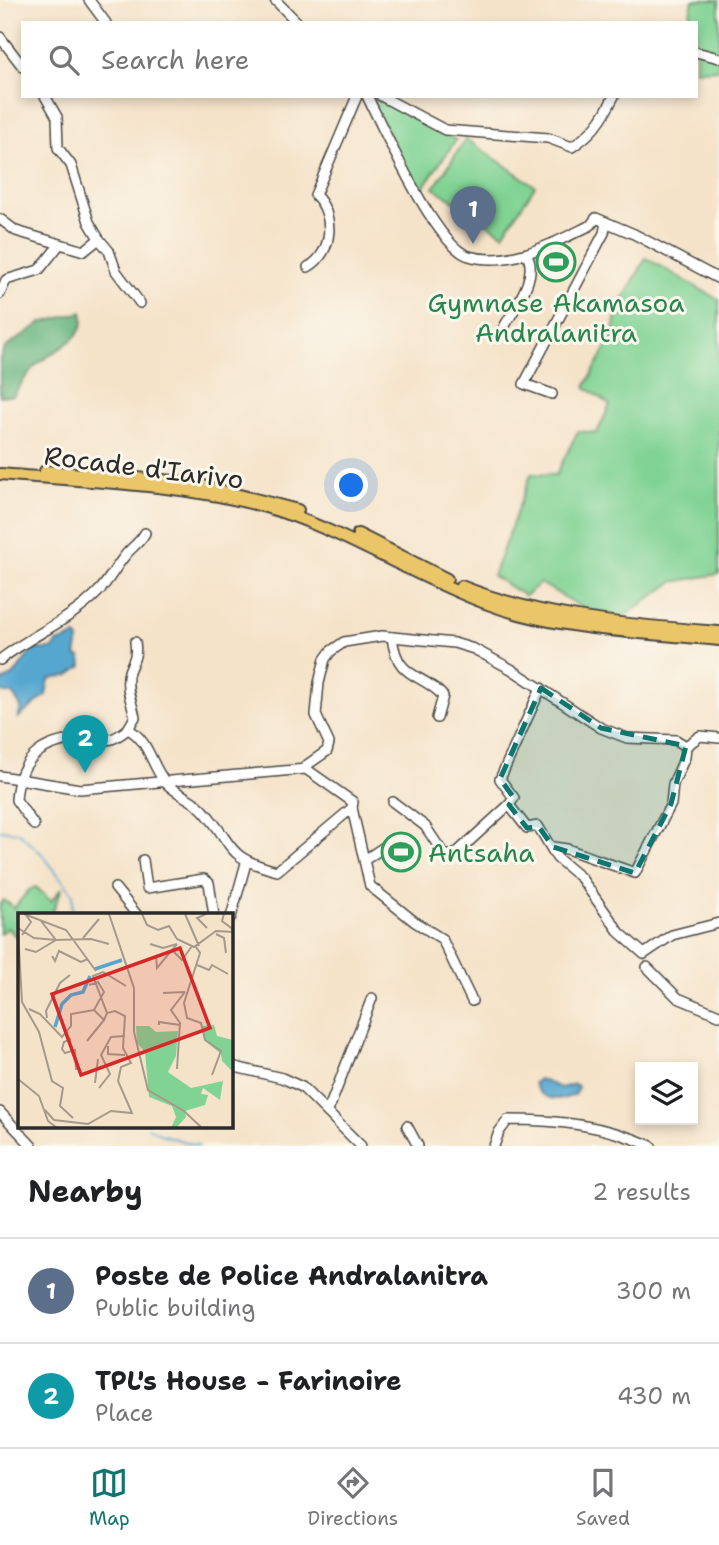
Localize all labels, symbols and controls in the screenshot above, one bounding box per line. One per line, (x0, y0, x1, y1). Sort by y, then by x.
search box (21, 21, 698, 98)
icon: search (45, 41, 83, 79)
text: Search here (101, 42, 250, 77)
pin: 1 (450, 186, 496, 244)
sports icon: Gymnase Akamasoa Andralanitra (535, 241, 577, 283)
place label: Gymnase Akamasoa Andralanitra (428, 285, 684, 350)
street label: Rocade d'Iarivo (42, 437, 246, 497)
your location (334, 468, 368, 502)
pin: 2 (62, 715, 108, 773)
sports icon: Antsaha (380, 831, 422, 873)
place label: Antsaha (428, 835, 534, 870)
inset map (18, 913, 233, 1128)
map controls (635, 1062, 698, 1125)
button: layers (635, 1062, 698, 1125)
text: Nearby (28, 1171, 143, 1212)
text: 2 results (592, 1177, 691, 1207)
text: Poste de Police Andralanitra (95, 1258, 488, 1293)
text: 1 (46, 1276, 56, 1306)
text: 300 m (616, 1276, 691, 1306)
text: Public building (95, 1293, 255, 1323)
text: TPL's House - Farinoire (95, 1363, 402, 1398)
text: 2 (43, 1381, 59, 1411)
text: 430 m (617, 1381, 691, 1411)
text: Place (95, 1398, 154, 1428)
tab: Map (89, 1464, 130, 1531)
tab: Directions (308, 1464, 398, 1531)
tab: Saved (576, 1464, 630, 1531)

